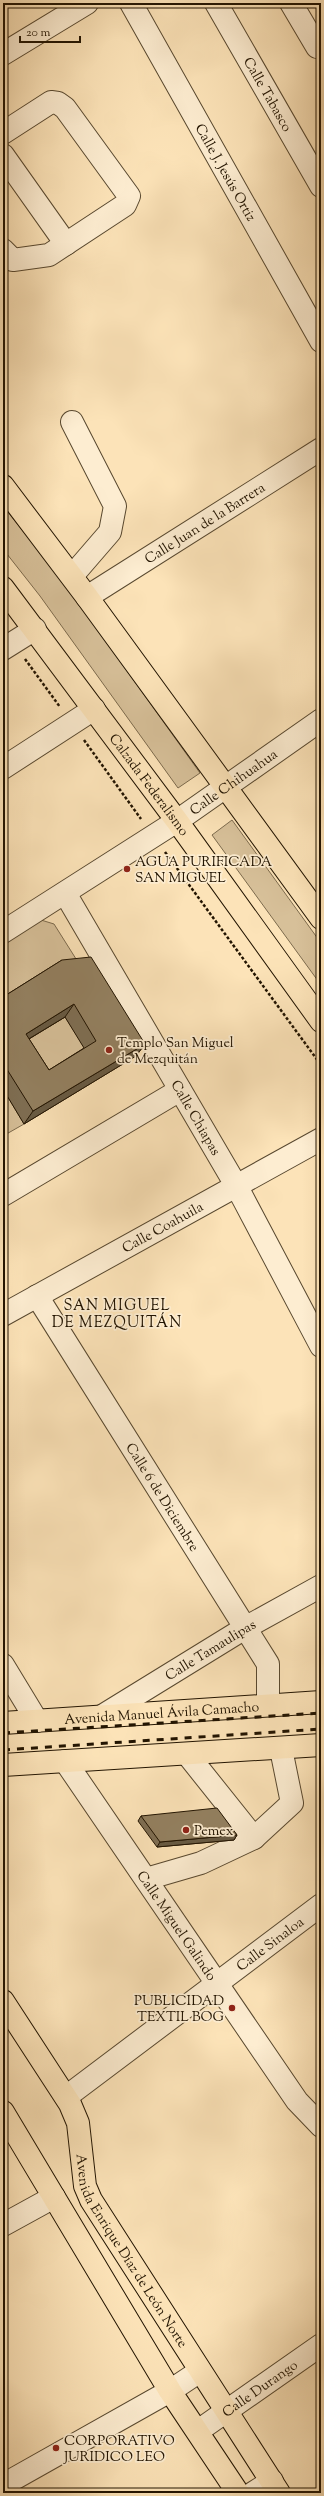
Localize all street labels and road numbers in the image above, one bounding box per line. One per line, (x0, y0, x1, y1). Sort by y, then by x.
street label: Calle Tabasco (237, 54, 296, 136)
street label: Calle J. Jesús Ortiz (189, 121, 260, 226)
street label: Calle Juan de la Barrera (141, 478, 270, 570)
street label: Calzada Federalismo (103, 730, 193, 841)
street label: Calle Chihuahua (186, 745, 283, 821)
street label: Calle Chiapas (165, 1077, 224, 1160)
street label: Calle Coahuila (119, 1198, 208, 1259)
street label: Calle 6 de Diciembre (120, 1440, 203, 1556)
street label: Calle Tamaulipas (162, 1616, 260, 1687)
street label: Avenida Manuel Ávila Camacho (64, 1698, 260, 1731)
street label: Calle Miguel Galindo (131, 1867, 220, 1986)
street label: Calle Sinaloa (233, 1913, 309, 1977)
street label: Avenida Enrique Díaz de León Norte (69, 2153, 191, 2352)
street label: Calle Durango (219, 2356, 303, 2423)

